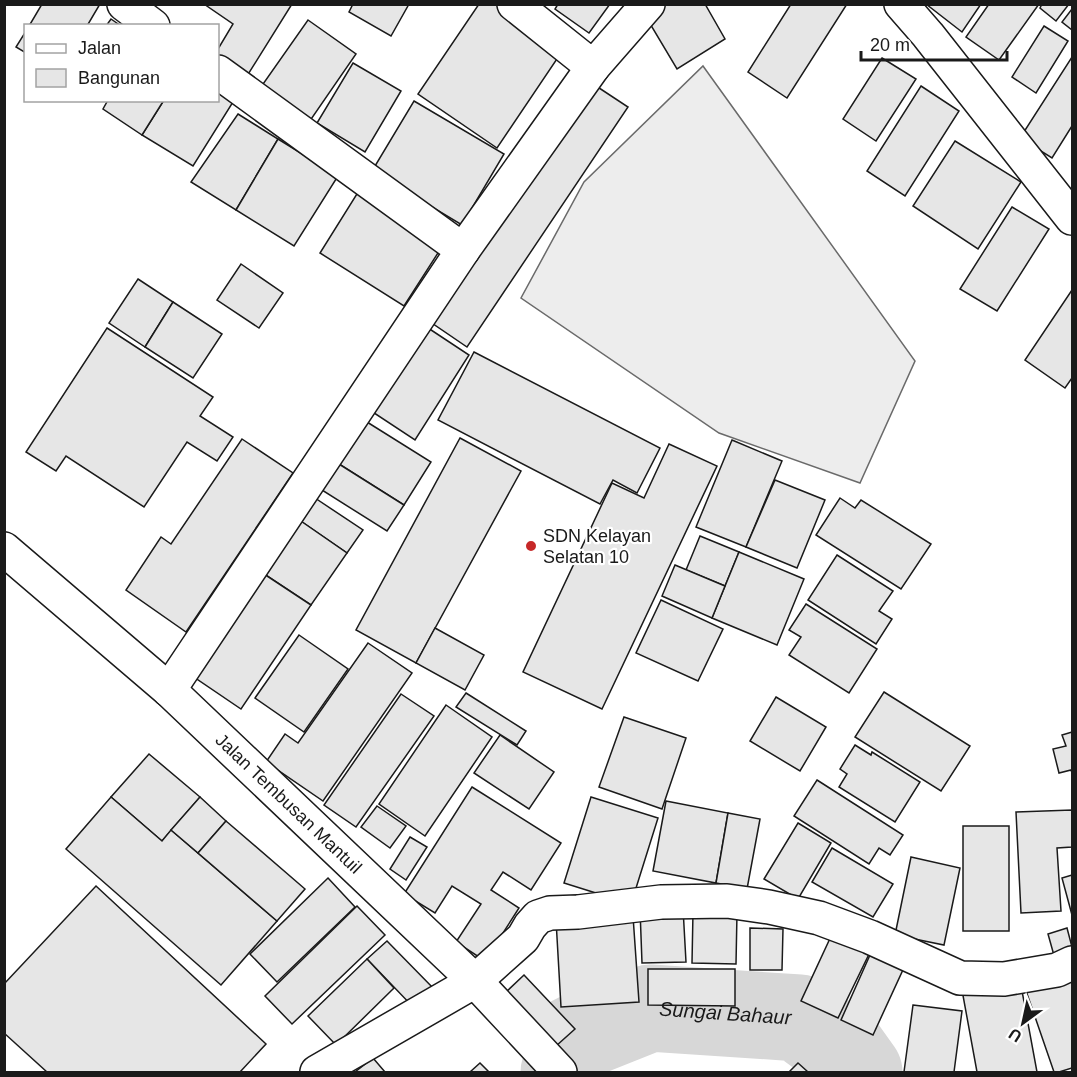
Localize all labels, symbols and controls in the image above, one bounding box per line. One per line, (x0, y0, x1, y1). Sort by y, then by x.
legend (24, 24, 219, 102)
scale bar (861, 24, 1006, 62)
text: 20 m (870, 35, 910, 55)
text: Jalan (78, 38, 121, 58)
text: Bangunan (78, 68, 160, 88)
place label: SDN Kelayan Selatan 10 (543, 526, 651, 567)
marker: SDN Kelayan Selatan 10 (524, 539, 538, 553)
street label: Jalan Tembusan Mantuil (211, 730, 366, 878)
north arrow (993, 993, 1053, 1053)
water label: Sungai Bahaur (659, 998, 793, 1029)
text: U (1006, 1025, 1025, 1045)

